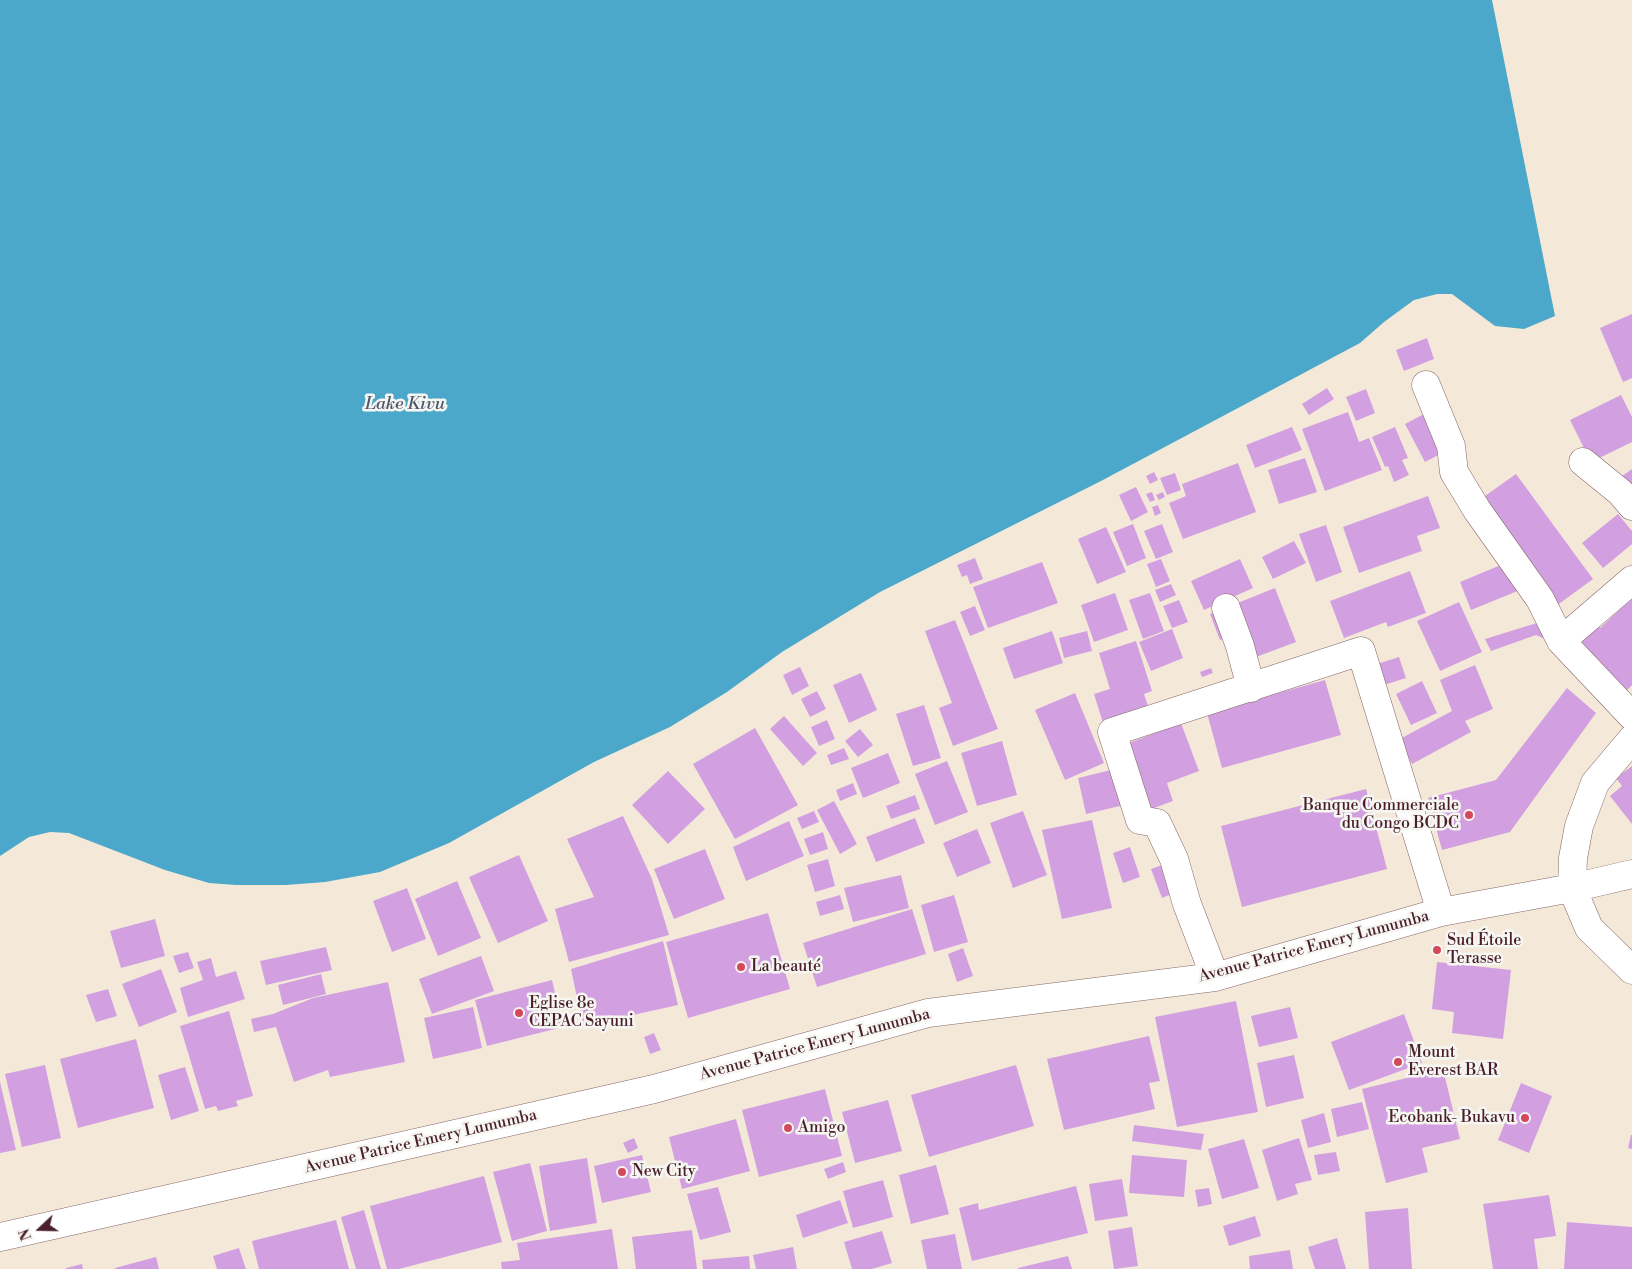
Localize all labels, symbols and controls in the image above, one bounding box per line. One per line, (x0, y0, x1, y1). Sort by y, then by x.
water label: Lake Kivu (365, 394, 445, 416)
place label: Banque Commerciale du Congo BCDC (1303, 796, 1459, 834)
marker: Banque Commerciale du Congo BCDC (1463, 809, 1475, 821)
street label: Avenue Patrice Emery Lumumba (1197, 907, 1431, 987)
place label: Sud Étoile Terasse (1447, 931, 1521, 969)
marker: Sud Étoile Terasse (1431, 944, 1443, 956)
place label: La beauté (751, 957, 821, 977)
marker: La beauté (735, 961, 747, 973)
place label: Eglise 8e CEPAC Sayuni (529, 994, 634, 1032)
street label: Avenue Patrice Emery Lumumba (698, 1005, 932, 1085)
marker: Eglise 8e CEPAC Sayuni (513, 1007, 525, 1019)
place label: Mount Everest BAR (1408, 1043, 1498, 1081)
marker: Mount Everest BAR (1392, 1056, 1404, 1068)
street label: Avenue Patrice Emery Lumumba (303, 1106, 539, 1178)
place label: Ecobank- Bukavu (1388, 1108, 1515, 1128)
marker: Ecobank- Bukavu (1519, 1112, 1531, 1124)
place label: Amigo (798, 1118, 846, 1138)
marker: Amigo (782, 1122, 794, 1134)
place label: New City (632, 1162, 696, 1182)
marker: New City (616, 1166, 628, 1178)
north arrow (15, 1204, 65, 1254)
text: N (16, 1226, 36, 1243)

